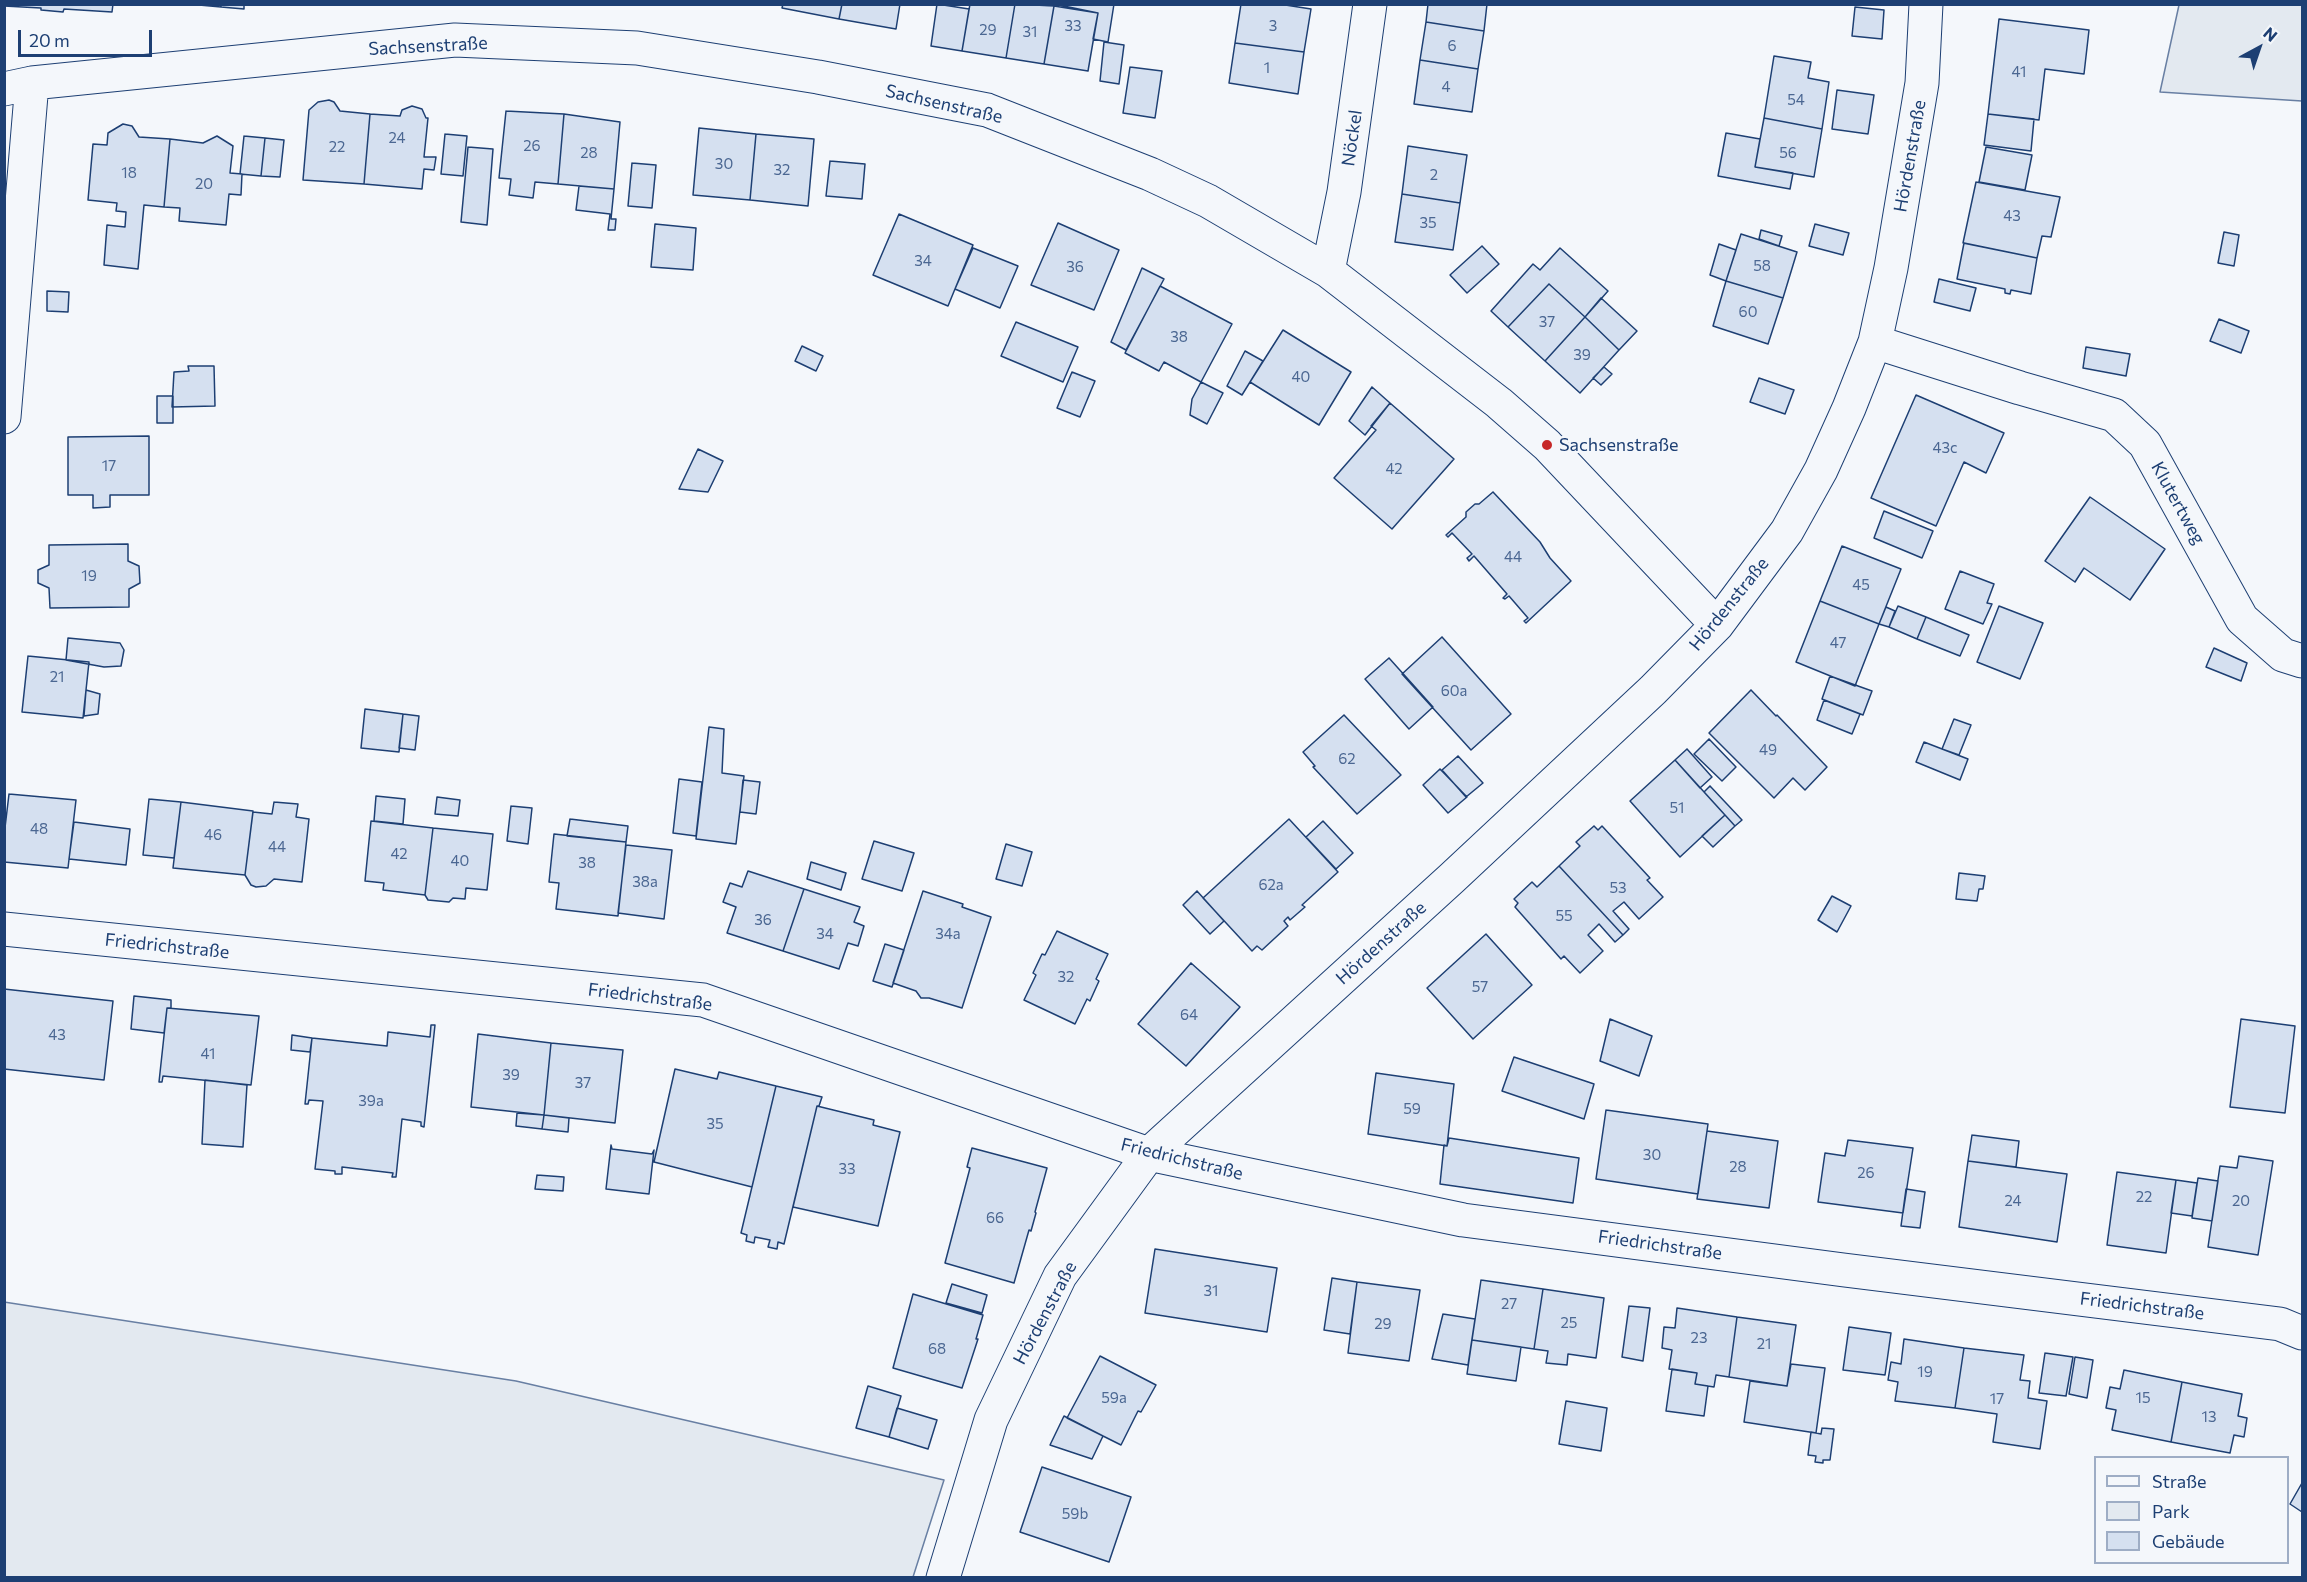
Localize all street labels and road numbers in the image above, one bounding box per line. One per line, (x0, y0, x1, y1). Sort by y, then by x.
street label: Sachsenstraße (368, 32, 488, 60)
street label: Sachsenstraße (883, 80, 1005, 128)
street label: Hördenstraße (1889, 98, 1931, 214)
street label: Nöckel (1337, 108, 1367, 168)
street label: Klutertweg (2146, 458, 2210, 548)
street label: Hördenstraße (1685, 553, 1773, 655)
street label: Hördenstraße (1332, 897, 1430, 989)
street label: Friedrichstraße (104, 929, 230, 963)
street label: Friedrichstraße (587, 979, 713, 1015)
street label: Friedrichstraße (1119, 1133, 1245, 1185)
street label: Friedrichstraße (1597, 1226, 1723, 1264)
street label: Hördenstraße (1009, 1258, 1081, 1368)
street label: Friedrichstraße (2079, 1288, 2205, 1324)

